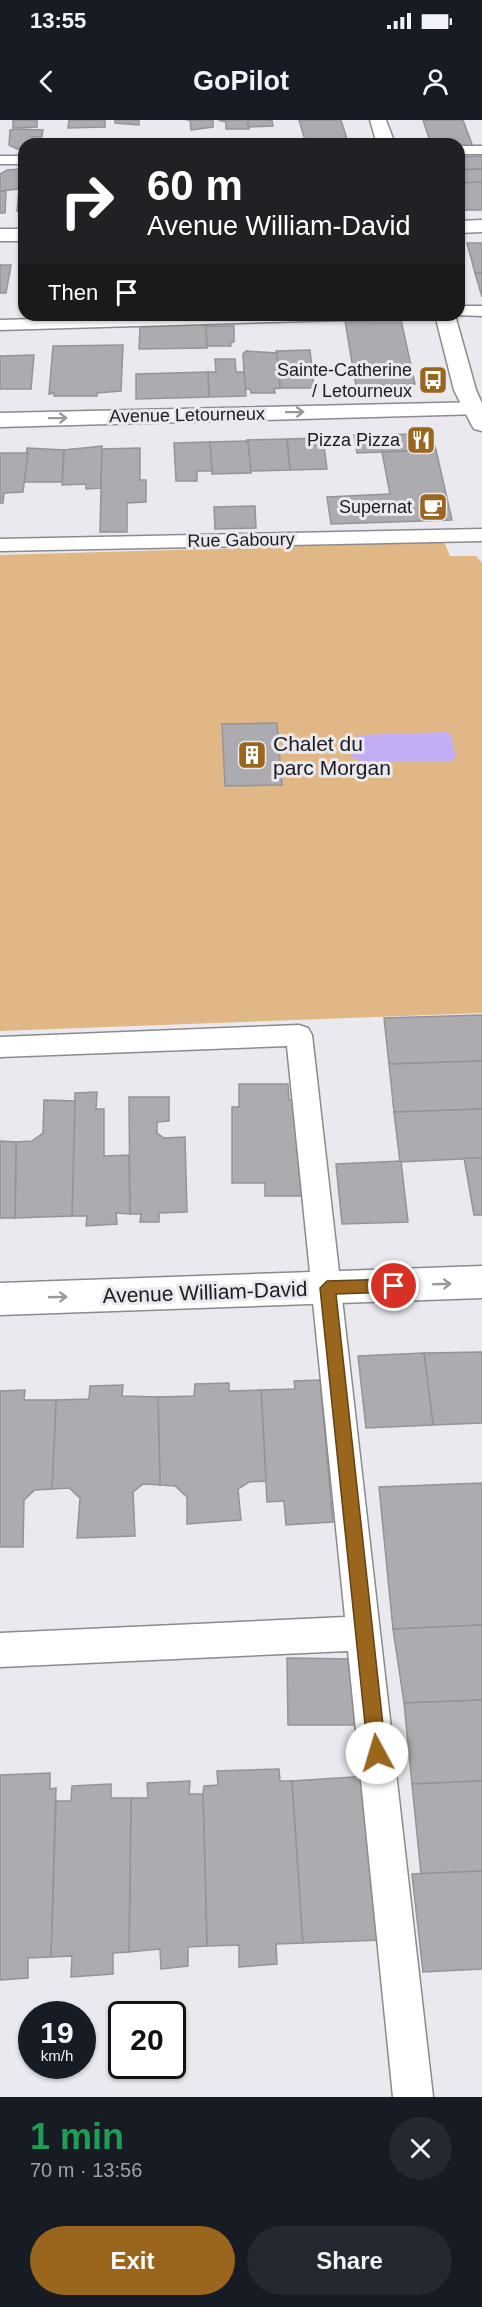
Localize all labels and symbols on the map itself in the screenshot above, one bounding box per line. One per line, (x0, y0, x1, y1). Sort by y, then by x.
place label: Sainte-Catherine / Letourneux (277, 360, 412, 401)
bus stop icon: Sainte-Catherine / Letourneux (417, 364, 449, 396)
street label: Avenue Letourneux (109, 404, 265, 426)
one-way arrow (285, 406, 305, 418)
one-way arrow (48, 412, 68, 424)
restaurant icon: Pizza Pizza (405, 424, 437, 456)
place label: Pizza Pizza (307, 430, 401, 450)
cafe icon: Supernat (417, 491, 449, 523)
place label: Supernat (339, 497, 412, 517)
street label: Rue Gaboury (187, 529, 295, 551)
place label: Chalet du parc Morgan (273, 732, 391, 779)
building icon: Chalet du parc Morgan (236, 739, 268, 771)
pin (368, 1260, 419, 1311)
street label: Avenue William-David (102, 1277, 308, 1307)
one-way arrow (432, 1278, 452, 1289)
one-way arrow (48, 1291, 68, 1302)
position arrow (345, 1721, 409, 1785)
speed limit sign: 20 (108, 2001, 186, 2079)

